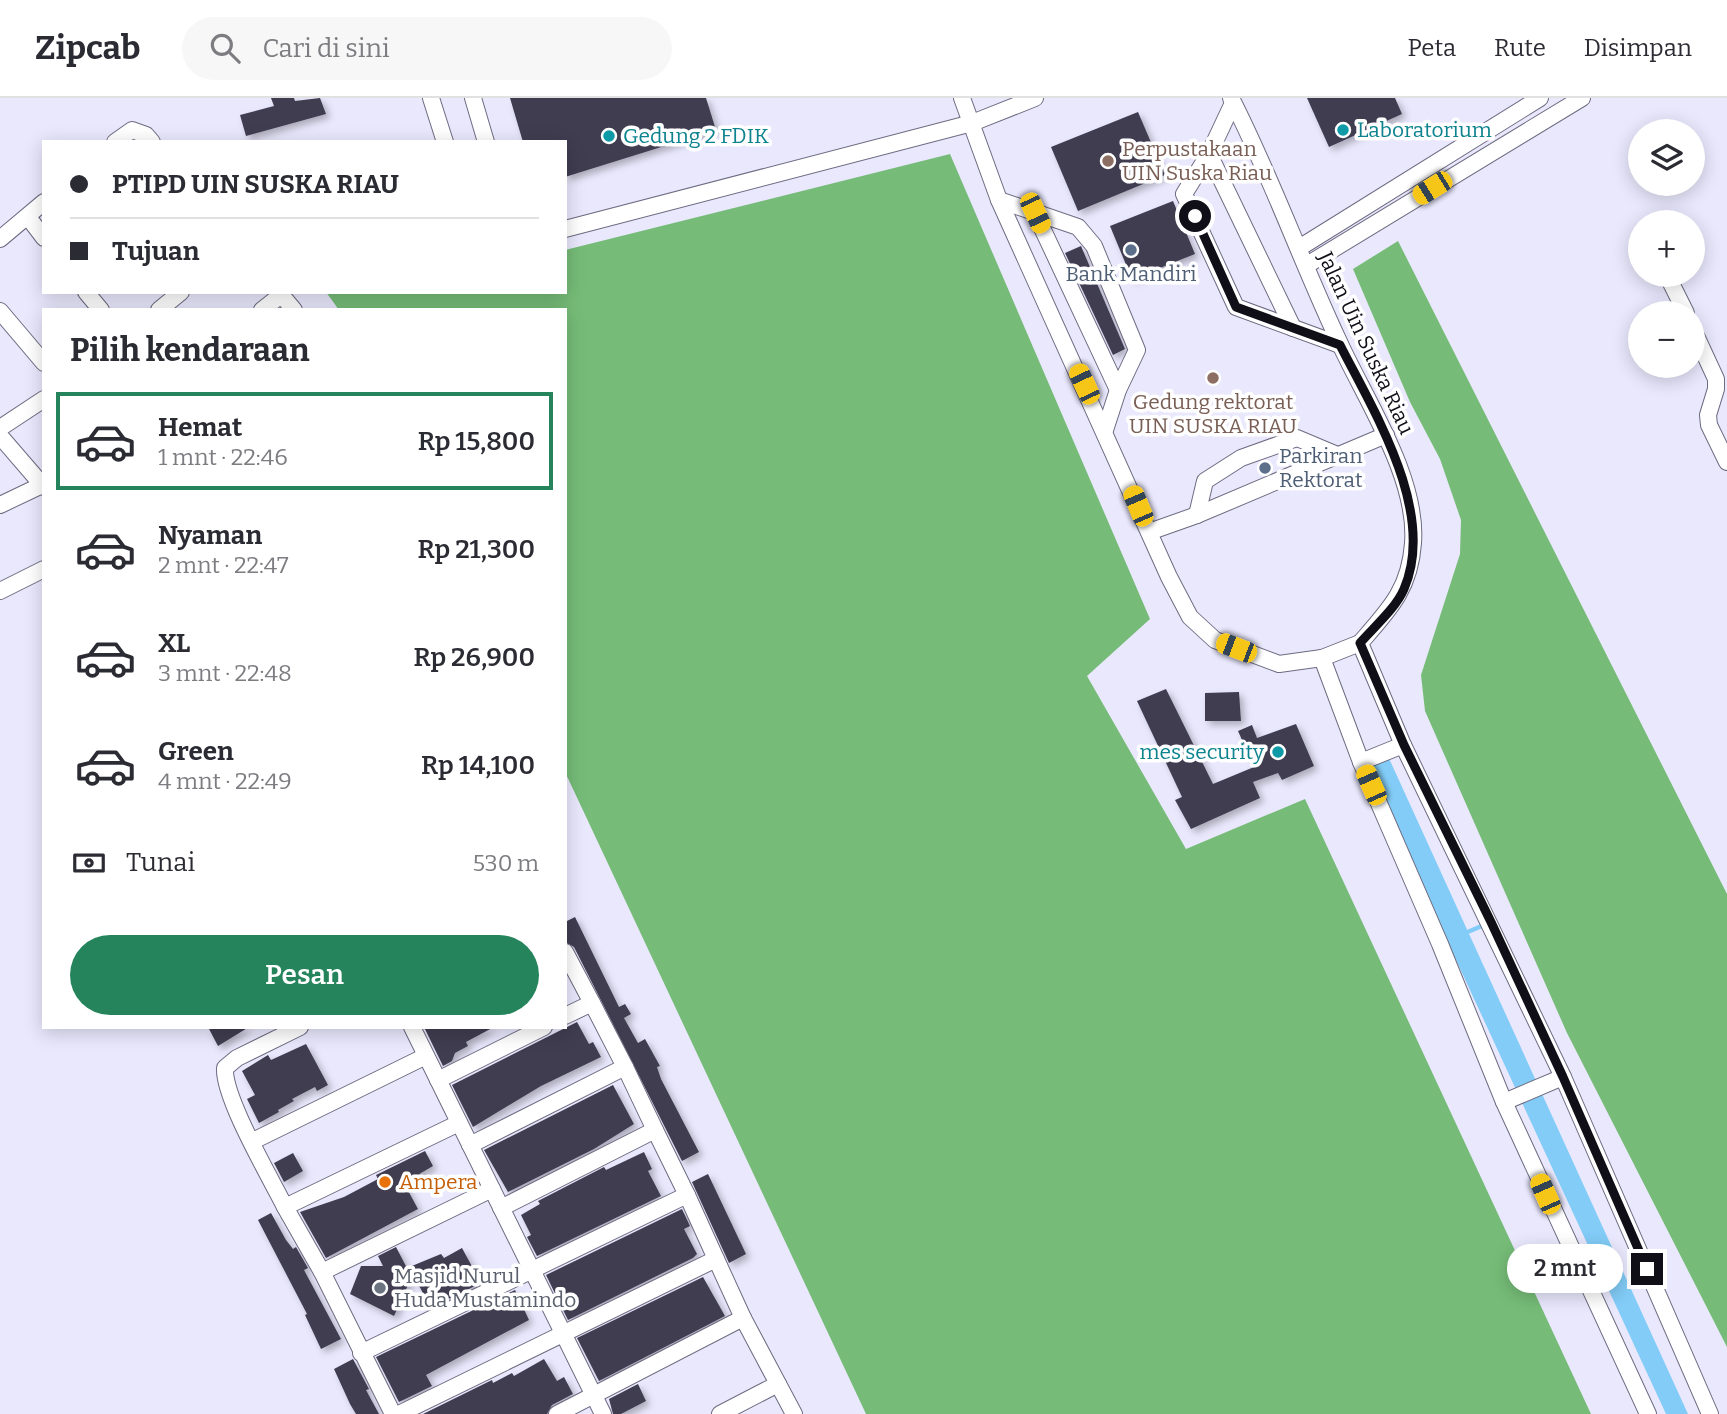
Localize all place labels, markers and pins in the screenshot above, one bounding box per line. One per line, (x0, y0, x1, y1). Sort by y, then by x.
place label: Laboratorium (1357, 117, 1492, 143)
marker: Laboratorium (1335, 122, 1351, 138)
place label: Gedung 2 FDIK (623, 123, 769, 149)
marker: Gedung 2 FDIK (601, 128, 617, 144)
place label: Perpustakaan UIN Suska Riau (1122, 136, 1272, 186)
marker: Perpustakaan UIN Suska Riau (1100, 153, 1116, 169)
marker: Bank Mandiri (1123, 242, 1139, 258)
place label: Bank Mandiri (1065, 261, 1197, 287)
marker: Gedung rektorat UIN SUSKA RIAU (1205, 370, 1221, 386)
place label: Gedung rektorat UIN SUSKA RIAU (1129, 389, 1297, 439)
place label: Parkiran Rektorat (1279, 443, 1363, 493)
marker: Parkiran Rektorat (1257, 460, 1273, 476)
place label: mes security (1140, 739, 1265, 765)
marker: mes security (1270, 744, 1286, 760)
place label: Ampera (399, 1169, 478, 1195)
marker: Ampera (377, 1174, 393, 1190)
place label: Masjid Nurul Huda Mustamindo (394, 1263, 576, 1313)
marker: Masjid Nurul Huda Mustamindo (372, 1280, 388, 1296)

